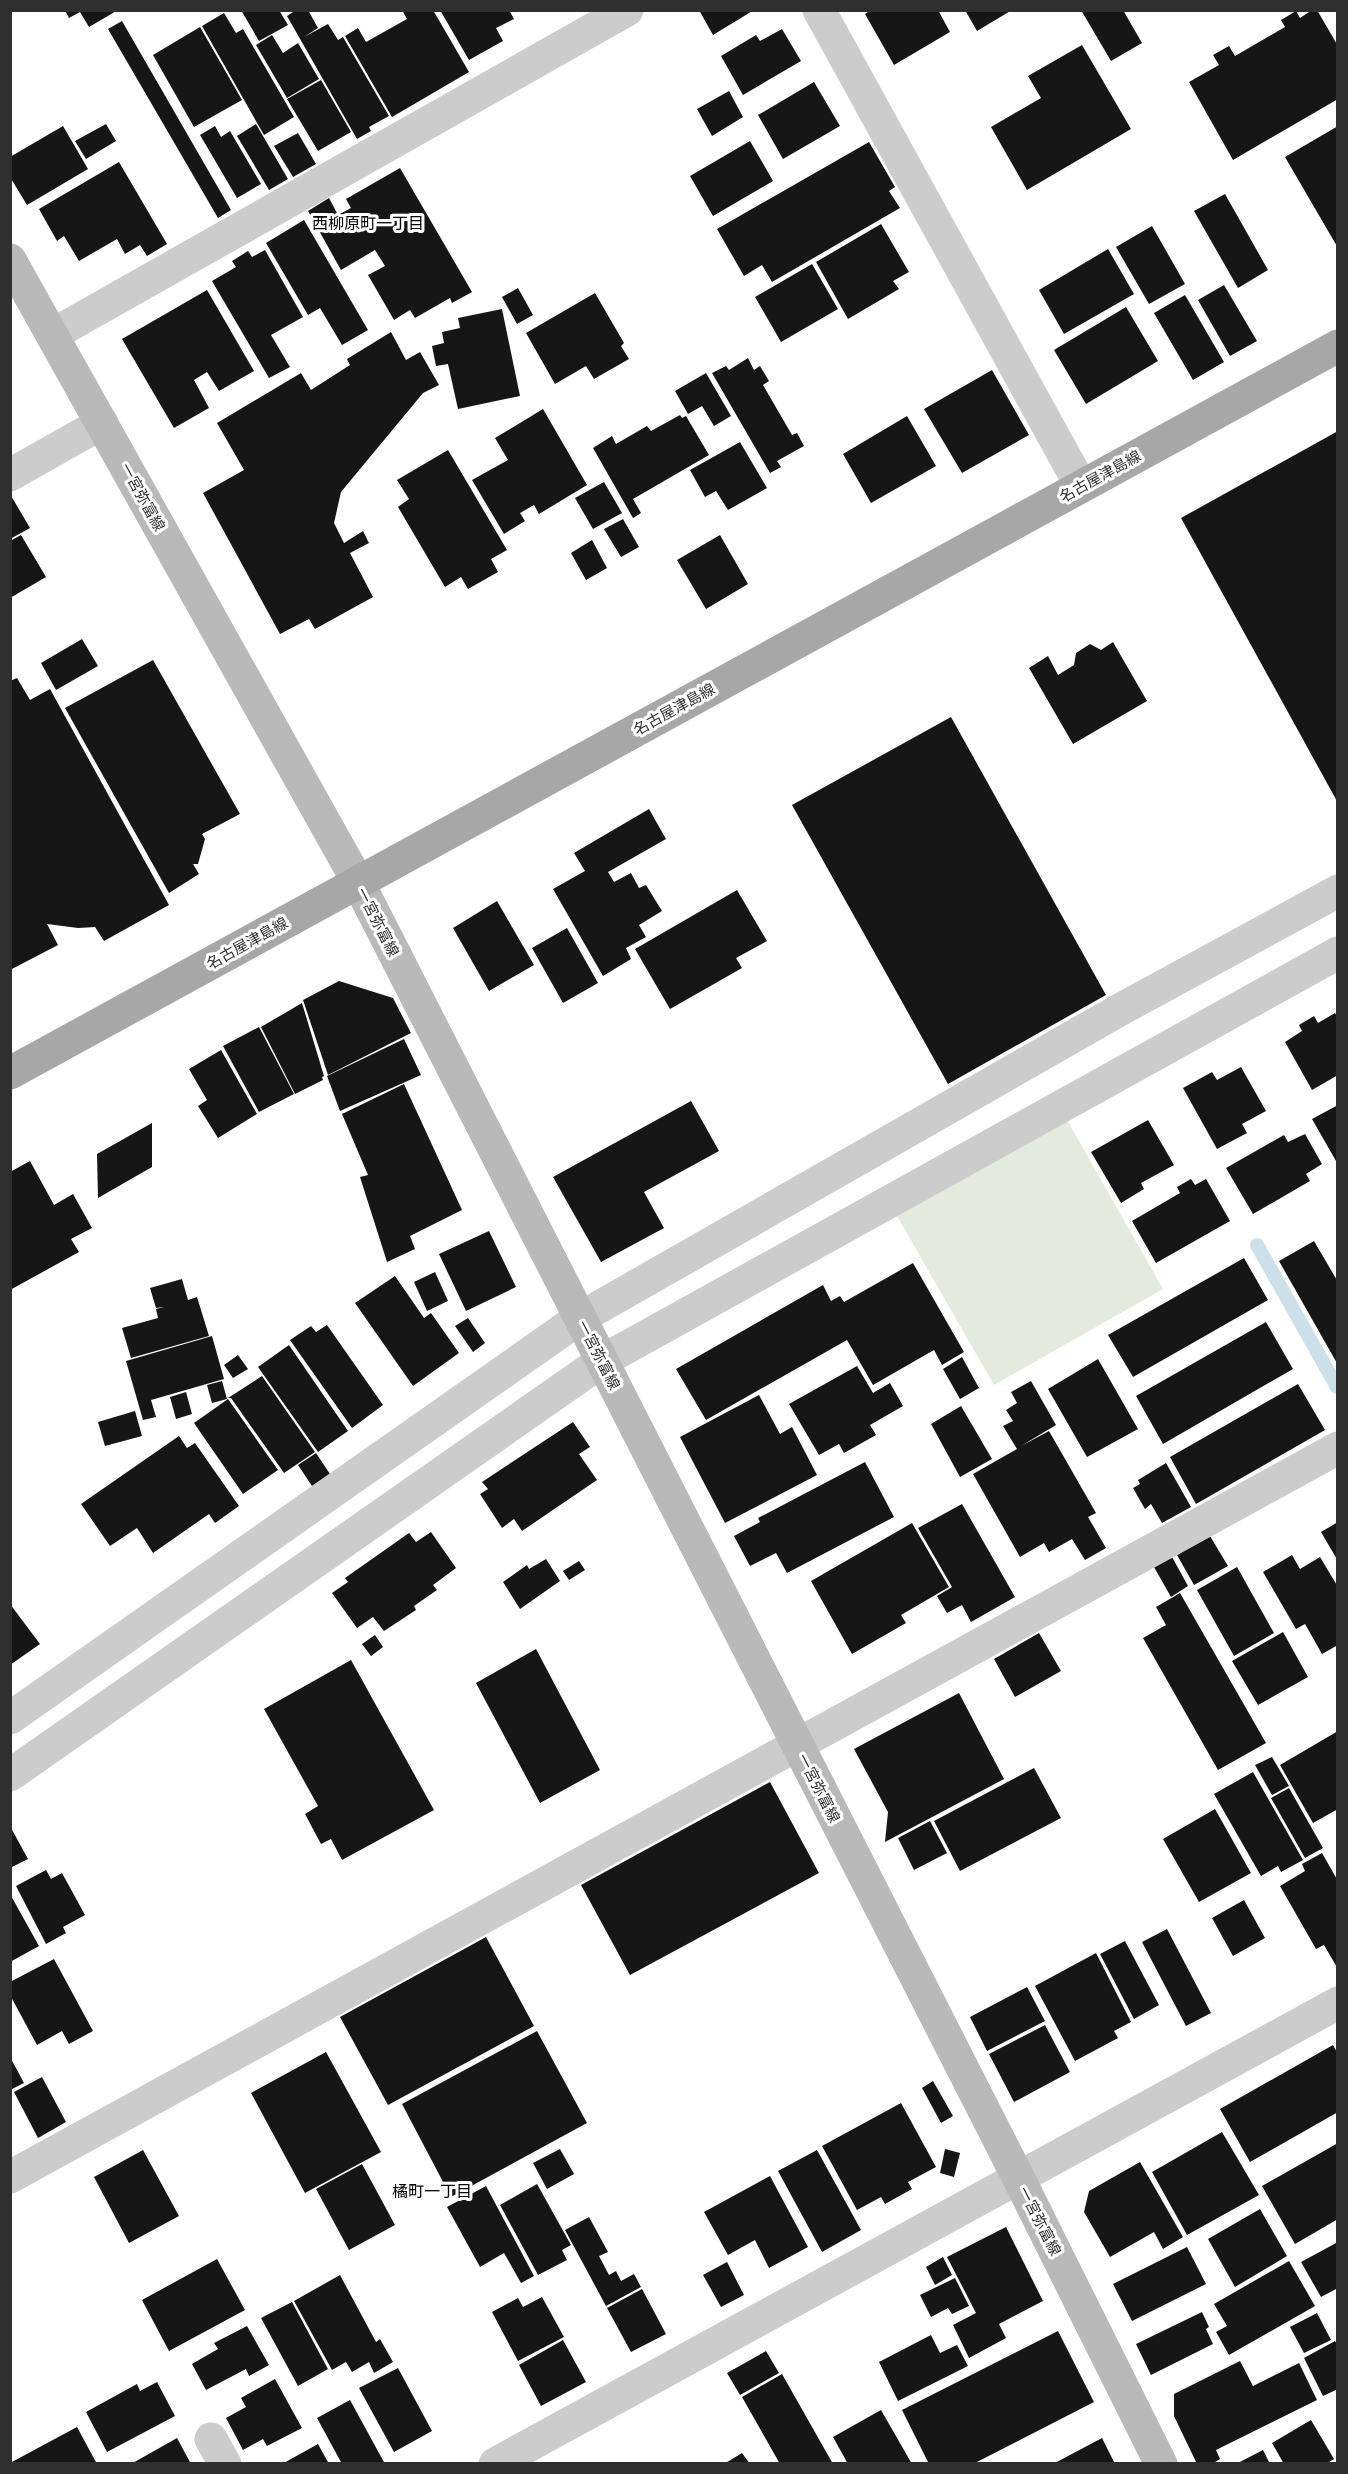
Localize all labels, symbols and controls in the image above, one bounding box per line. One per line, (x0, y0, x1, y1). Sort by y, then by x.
district label: 西柳原町一丁目 (312, 214, 424, 232)
street label: 名古屋津島線 (1057, 447, 1143, 505)
street label: 一宮弥富線 (117, 460, 169, 534)
street label: 名古屋津島線 (631, 680, 717, 738)
street label: 一宮弥富線 (353, 885, 403, 959)
street label: 名古屋津島線 (204, 914, 290, 972)
street label: 一宮弥富線 (574, 1318, 624, 1392)
street label: 一宮弥富線 (794, 1751, 844, 1825)
district label: 橘町一丁目 (392, 2182, 472, 2200)
street label: 一宮弥富線 (1015, 2184, 1065, 2258)

